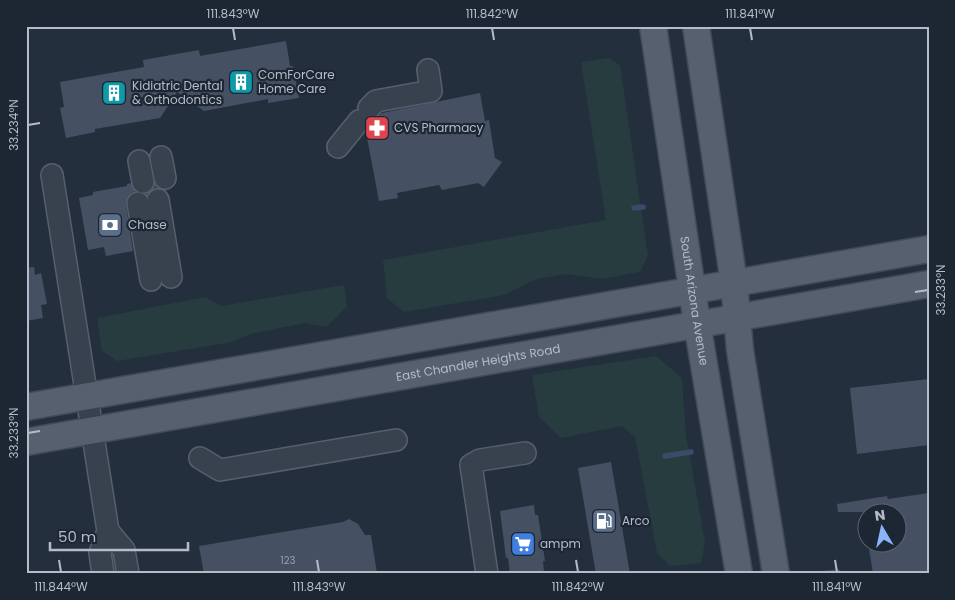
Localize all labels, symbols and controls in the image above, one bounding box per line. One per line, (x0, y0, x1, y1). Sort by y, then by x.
text: 111.843°W (207, 5, 260, 22)
text: 111.842°W (466, 5, 519, 22)
text: 111.841°W (725, 5, 775, 22)
place label: ComForCare Home Care (258, 66, 335, 97)
building icon: ComForCare Home Care (228, 69, 254, 95)
place label: Kidiatric Dental & Orthodontics (132, 77, 223, 108)
building icon: Kidiatric Dental & Orthodontics (101, 80, 127, 106)
text: 33.234°N (5, 99, 22, 151)
pharmacy icon: CVS Pharmacy (364, 115, 390, 141)
place label: CVS Pharmacy (394, 119, 484, 136)
bank icon: Chase (97, 212, 123, 238)
place label: Chase (128, 216, 167, 233)
street label: South Arizona Avenue (676, 235, 713, 367)
text: 33.233°N (932, 264, 949, 316)
street label: East Chandler Heights Road (394, 340, 562, 385)
text: 33.233°N (5, 407, 22, 459)
north arrow (858, 502, 908, 552)
text: N (873, 504, 887, 526)
fuel station icon: Arco (591, 508, 617, 534)
place label: Arco (622, 512, 650, 529)
scale bar (50, 520, 188, 552)
text: 50 m (58, 526, 96, 547)
supermarket icon: ampm (510, 531, 536, 557)
place label: ampm (540, 535, 581, 552)
house number: 123 (281, 553, 296, 568)
text: 111.844°W (34, 578, 88, 595)
text: 111.843°W (293, 578, 346, 595)
text: 111.842°W (552, 578, 605, 595)
text: 111.841°W (812, 578, 862, 595)

